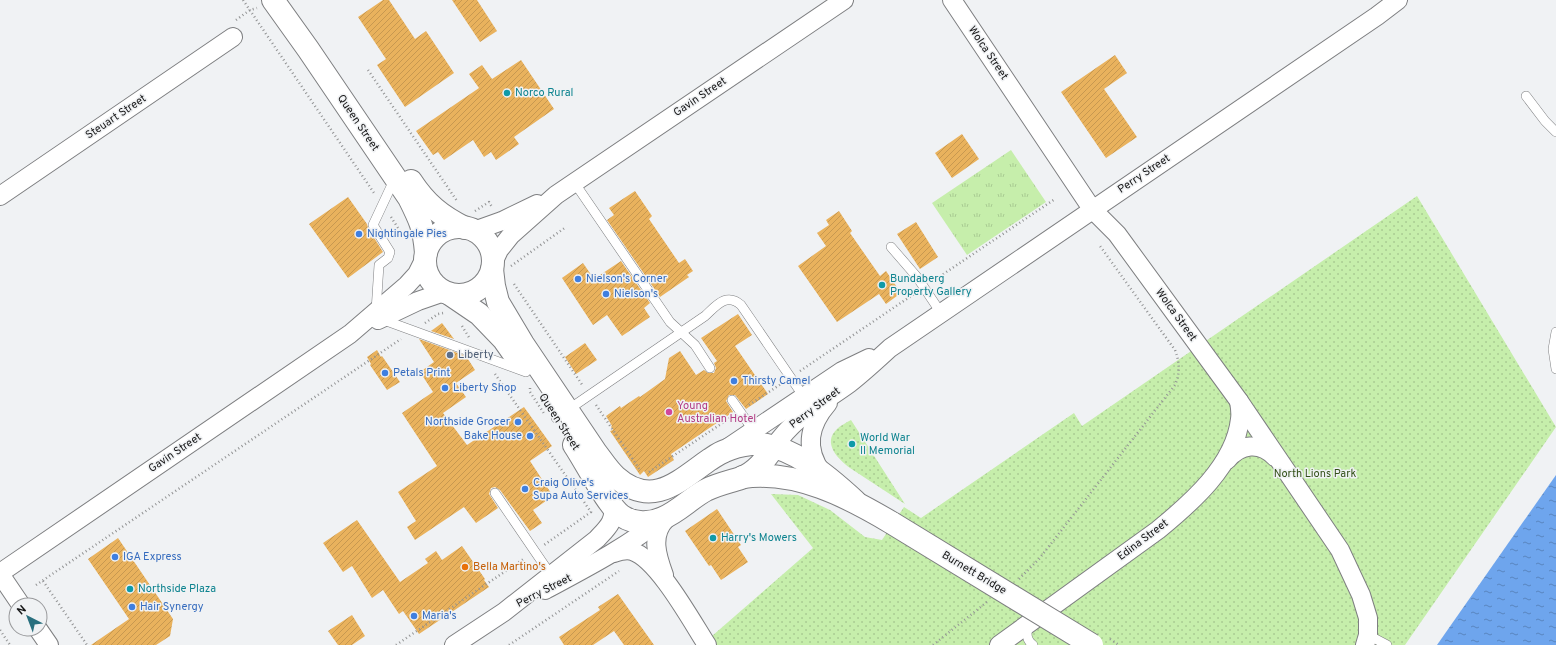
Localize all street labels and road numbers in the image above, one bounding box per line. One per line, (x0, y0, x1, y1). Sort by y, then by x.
street label: Wolca Street (965, 23, 1011, 83)
street label: Gavin Street (671, 74, 729, 120)
street label: Steuart Street (83, 92, 149, 142)
street label: Queen Street (334, 92, 382, 154)
street label: Perry Street (1115, 151, 1173, 197)
street label: Wolca Street (1152, 286, 1200, 344)
street label: Perry Street (787, 384, 843, 432)
street label: Queen Street (535, 391, 583, 453)
street label: Gavin Street (146, 430, 204, 476)
street label: Edina Street (1115, 516, 1171, 564)
street label: Burnett Bridge (939, 548, 1009, 598)
street label: Perry Street (514, 571, 574, 611)

